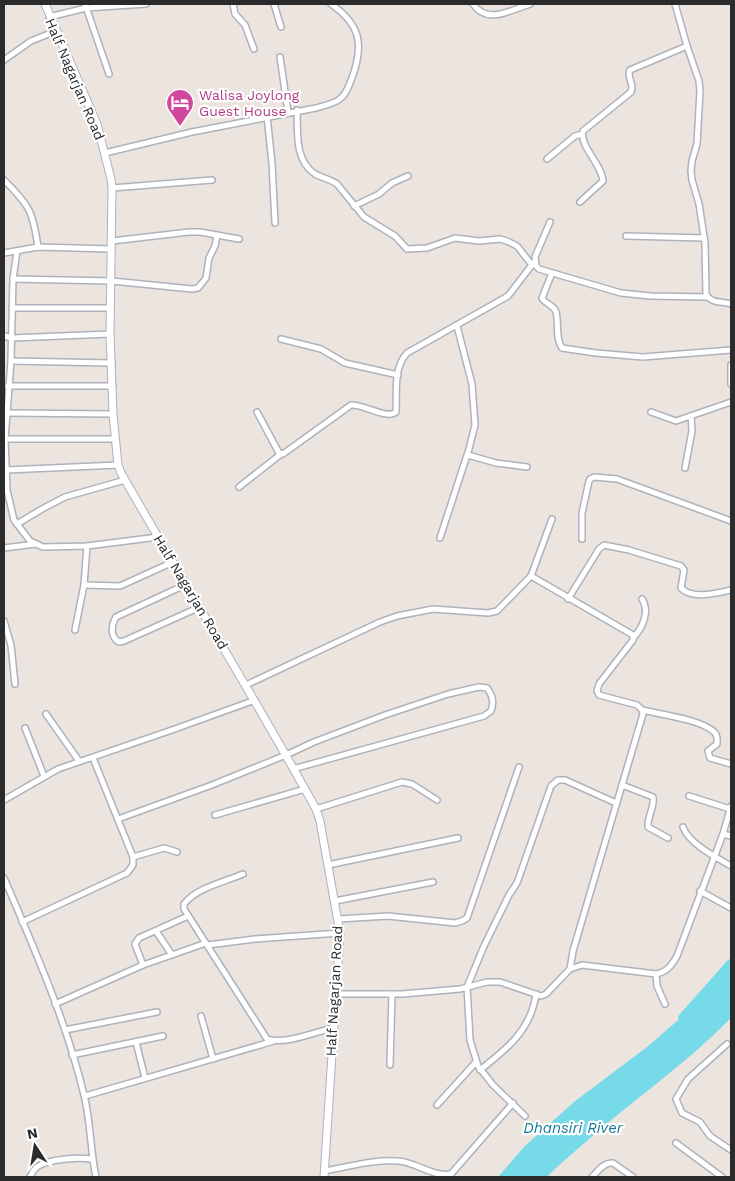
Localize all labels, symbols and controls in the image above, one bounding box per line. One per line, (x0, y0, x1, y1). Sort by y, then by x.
street label: Half Nagarjan Road (42, 16, 108, 142)
place label: Walisa Joylong Guest House (199, 87, 300, 119)
hotel icon: Walisa Joylong Guest House (165, 88, 195, 127)
street label: Half Nagarjan Road (151, 532, 231, 652)
street label: Half Nagarjan Road (323, 925, 345, 1057)
water label: Dhansiri River (523, 1119, 624, 1137)
north arrow (10, 1121, 60, 1171)
text: N (26, 1124, 39, 1142)

